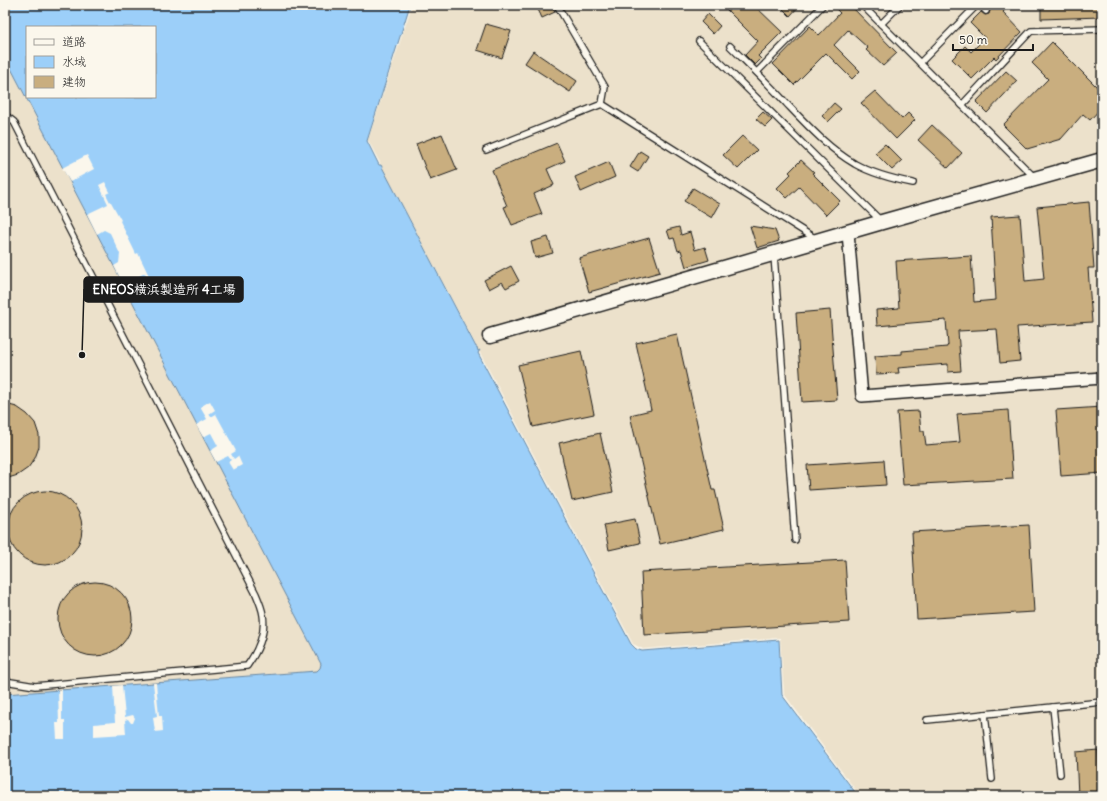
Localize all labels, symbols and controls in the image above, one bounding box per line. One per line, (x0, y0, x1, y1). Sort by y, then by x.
legend (26, 26, 156, 98)
scale bar (953, 26, 1033, 52)
text: 50 m (959, 32, 988, 47)
text: 道路 (62, 34, 86, 49)
text: 水域 (62, 54, 86, 69)
text: 建物 (62, 74, 86, 89)
callout: ENEOS横浜製造所 4工場 (84, 277, 243, 302)
text: ENEOS横浜製造所 4工場 (93, 281, 235, 298)

